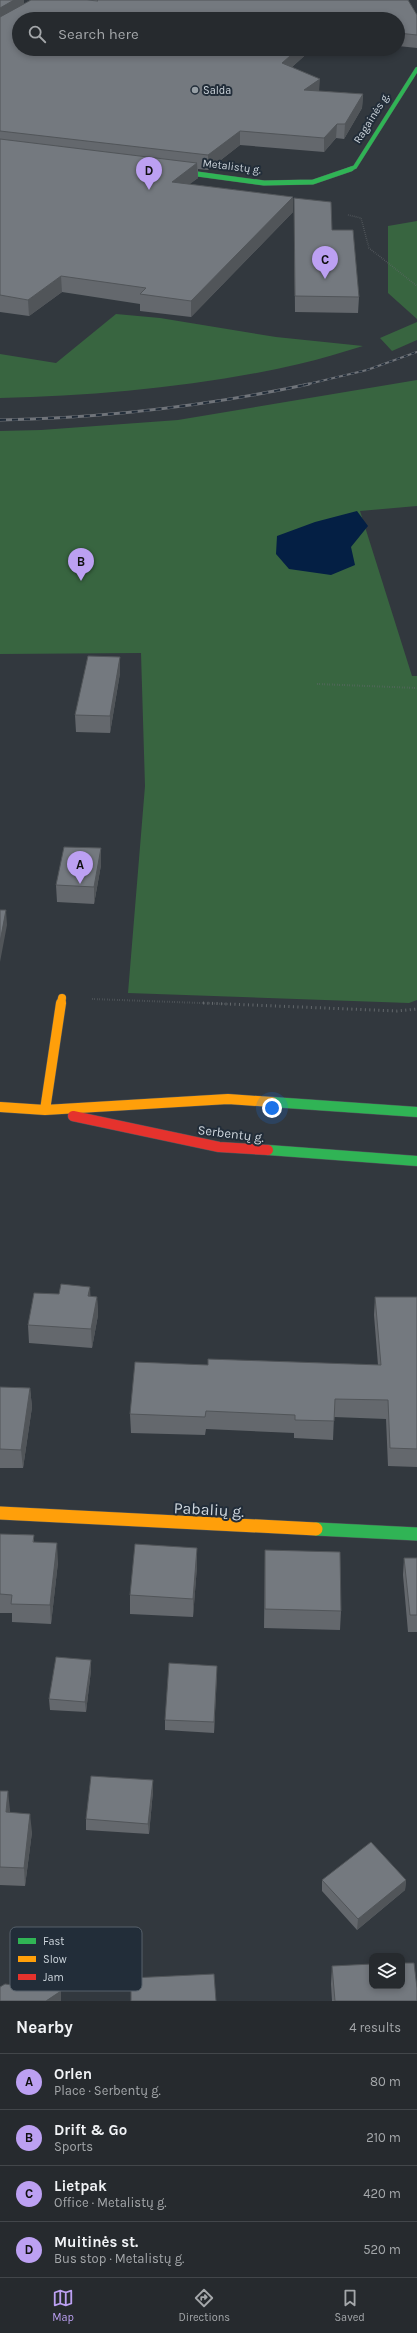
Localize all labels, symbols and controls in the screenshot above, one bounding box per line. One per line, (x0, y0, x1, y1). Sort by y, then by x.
search box (12, 12, 405, 56)
icon: search (26, 23, 48, 45)
text: Search here (58, 25, 139, 43)
place label: Salda (203, 84, 231, 97)
marker: Salda (190, 85, 200, 95)
street label: Ragainės g. (351, 91, 392, 146)
street label: Metalistų g. (202, 156, 262, 177)
pin: D (136, 157, 162, 190)
pin: C (312, 246, 338, 279)
pin: B (68, 548, 94, 581)
pin: A (67, 851, 93, 884)
your location (262, 1098, 282, 1118)
street label: Serbentų g. (197, 1122, 265, 1145)
street label: Pabalių g. (173, 1498, 245, 1521)
legend (10, 1927, 142, 1991)
text: Fast (43, 1935, 64, 1948)
text: Slow (43, 1953, 67, 1966)
map controls (369, 1953, 405, 1989)
button: layers (369, 1953, 405, 1989)
text: Jam (43, 1971, 64, 1984)
text: Nearby (16, 2017, 73, 2037)
text: 4 results (349, 2020, 401, 2035)
text: Orlen (54, 2065, 92, 2083)
text: A (25, 2074, 33, 2089)
text: 80 m (370, 2074, 401, 2089)
text: Place · Serbentų g. (54, 2083, 161, 2098)
text: Drift & Go (54, 2121, 127, 2139)
text: B (25, 2130, 33, 2145)
text: 210 m (366, 2130, 401, 2145)
text: Sports (54, 2139, 93, 2154)
text: Lietpak (54, 2177, 107, 2195)
text: C (25, 2186, 33, 2201)
text: 420 m (363, 2186, 401, 2201)
text: Office · Metalistų g. (54, 2195, 167, 2210)
text: Muitinės st. (54, 2233, 138, 2251)
text: D (25, 2242, 33, 2257)
text: 520 m (363, 2242, 401, 2257)
text: Bus stop · Metalistų g. (54, 2251, 184, 2266)
tab: Map (52, 2287, 74, 2324)
tab: Directions (178, 2287, 230, 2324)
tab: Saved (334, 2287, 365, 2324)

